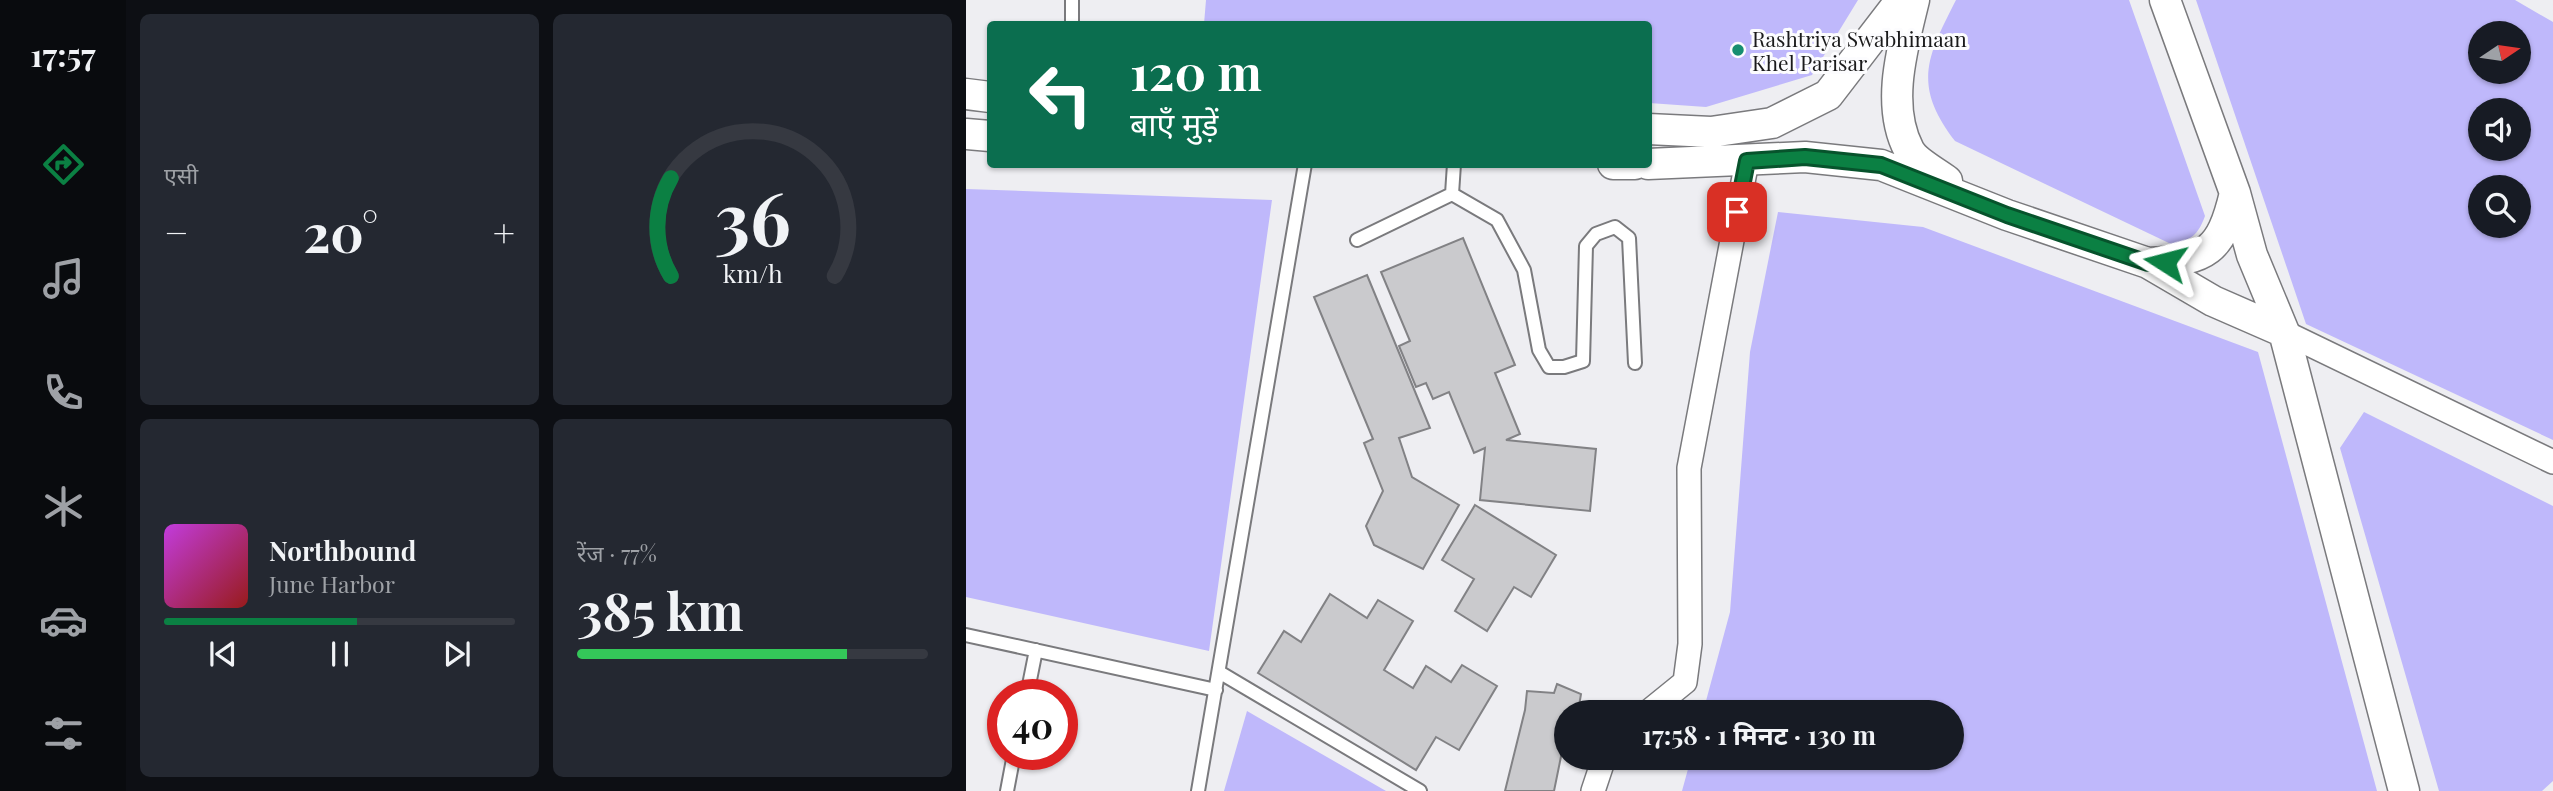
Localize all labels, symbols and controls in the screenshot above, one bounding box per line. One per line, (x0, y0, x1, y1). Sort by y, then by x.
north arrow (2468, 21, 2530, 84)
map controls (2468, 21, 2531, 238)
place label: Rashtriya Swabhimaan Khel Parisar (1752, 24, 1967, 76)
text: 17:57 (30, 32, 96, 75)
text: 120 m (1130, 38, 1262, 103)
marker: Rashtriya Swabhimaan Khel Parisar (1730, 42, 1746, 58)
icon: left (1015, 49, 1106, 140)
button: sound (2468, 98, 2531, 161)
text: बाएँ मुड़ें (1130, 101, 1218, 144)
icon: directions (39, 140, 88, 189)
text: एसी (164, 159, 198, 190)
text: 36 (714, 167, 791, 264)
button: search (2468, 175, 2531, 238)
pin (1707, 182, 1767, 242)
icon: arrive (1718, 193, 1756, 231)
text: 20° (303, 197, 378, 266)
text: − (164, 206, 189, 257)
text: + (493, 206, 515, 257)
position arrow (2128, 225, 2202, 299)
icon: music (39, 254, 88, 303)
text: km/h (723, 255, 783, 288)
icon: phone (39, 368, 88, 417)
icon: climate (39, 482, 88, 531)
text: Northbound (269, 533, 416, 568)
text: रेंज · 77% (577, 537, 657, 568)
text: June Harbor (269, 568, 395, 599)
text: 385 km (577, 575, 744, 644)
icon: car (39, 596, 88, 645)
icon: previous (204, 635, 242, 673)
icon: pause (321, 635, 359, 673)
icon: next (438, 635, 476, 673)
speed limit sign: 40 (987, 679, 1078, 770)
icon: filters (39, 709, 88, 758)
text: 17:58 · 1 मिनट · 130 m (1642, 717, 1876, 752)

